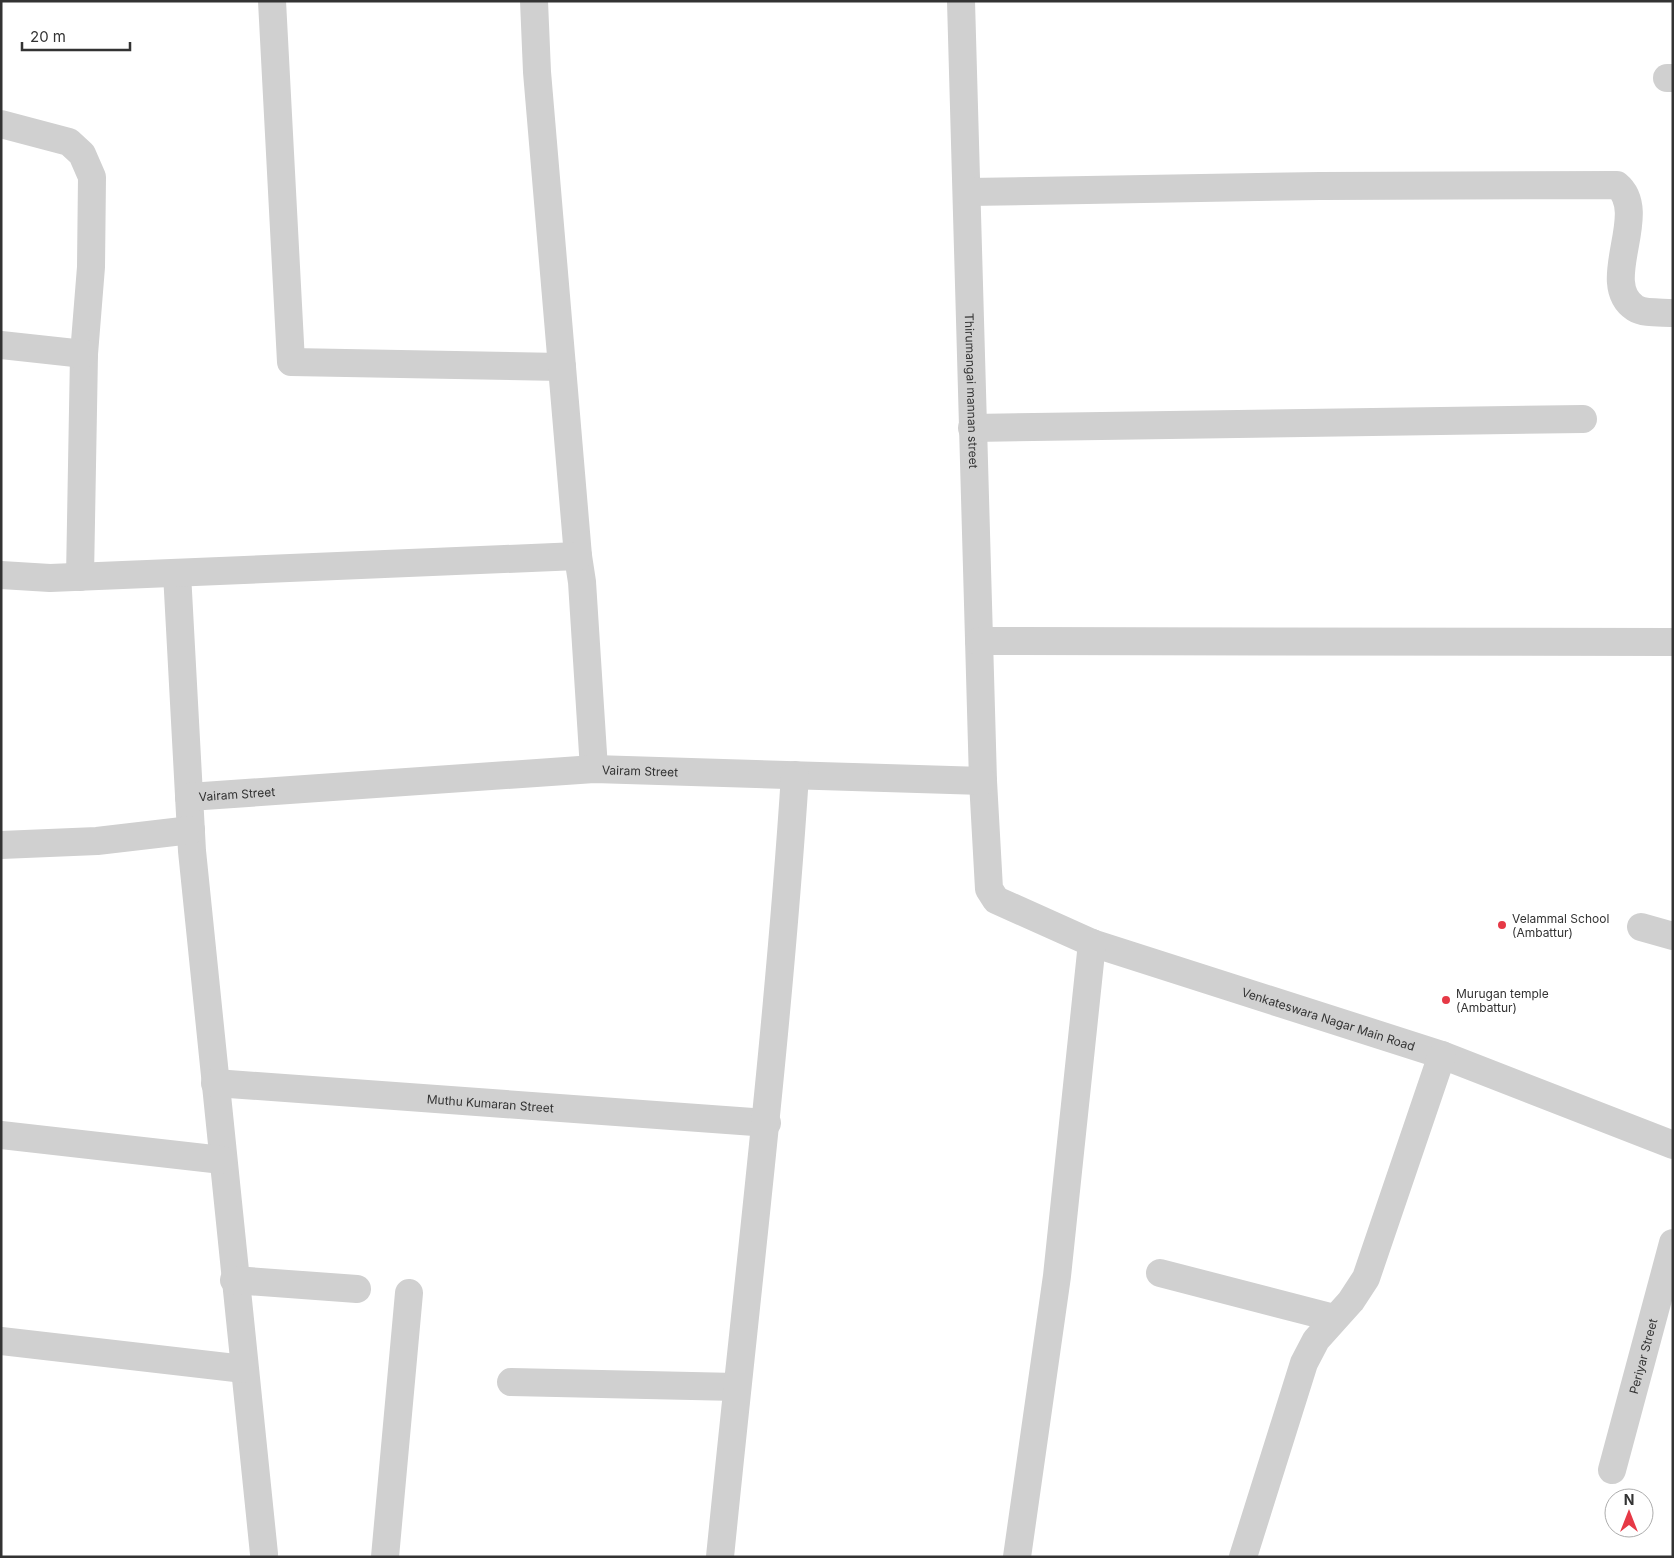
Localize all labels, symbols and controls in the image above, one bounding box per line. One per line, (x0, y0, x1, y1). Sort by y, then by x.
scale bar (22, 20, 130, 52)
text: 20 m (30, 27, 66, 46)
street label: Thirumangai mannan street (962, 313, 982, 469)
street label: Vairam Street (602, 762, 678, 779)
street label: Vairam Street (198, 784, 276, 804)
place label: Velammal School (Ambattur) (1512, 911, 1609, 940)
marker: Velammal School (Ambattur) (1496, 919, 1508, 931)
street label: Venkateswara Nagar Main Road (1240, 984, 1417, 1053)
place label: Murugan temple (Ambattur) (1456, 986, 1549, 1015)
marker: Murugan temple (Ambattur) (1440, 994, 1452, 1006)
street label: Muthu Kumaran Street (426, 1091, 554, 1115)
street label: Periyar Street (1625, 1317, 1660, 1395)
north arrow (1604, 1488, 1654, 1538)
text: N (1624, 1491, 1634, 1508)

